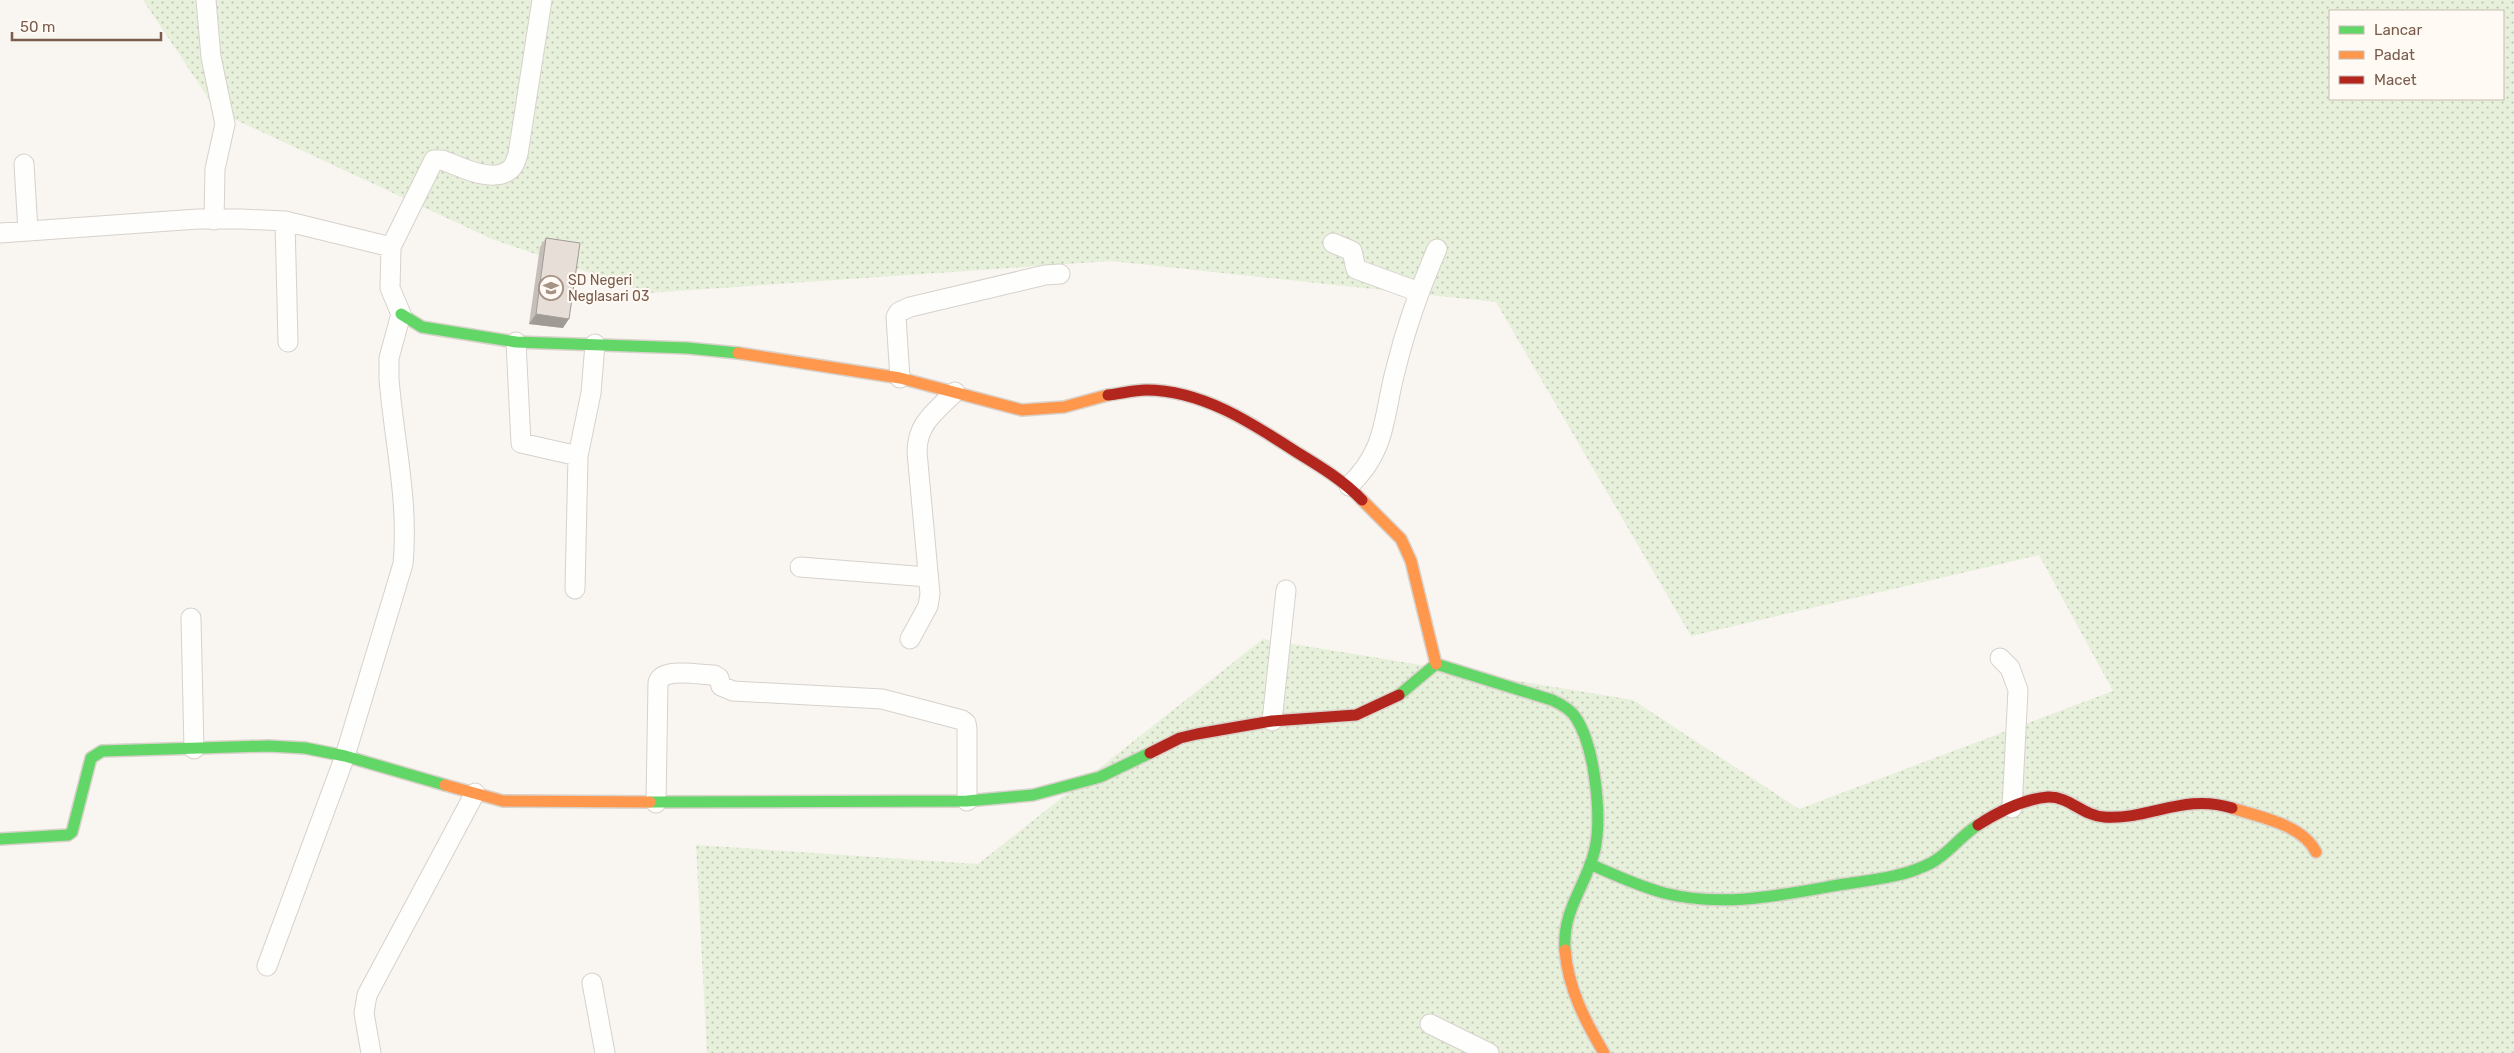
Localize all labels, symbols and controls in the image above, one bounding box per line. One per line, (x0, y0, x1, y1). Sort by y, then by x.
scale bar (12, 10, 161, 42)
legend (2329, 10, 2504, 100)
text: 50 m (20, 18, 55, 36)
text: Lancar (2374, 21, 2422, 39)
text: Padat (2374, 46, 2415, 64)
text: Macet (2374, 71, 2417, 89)
place label: SD Negeri Neglasari 03 (568, 272, 649, 305)
school or university icon: SD Negeri Neglasari 03 (538, 275, 564, 301)

